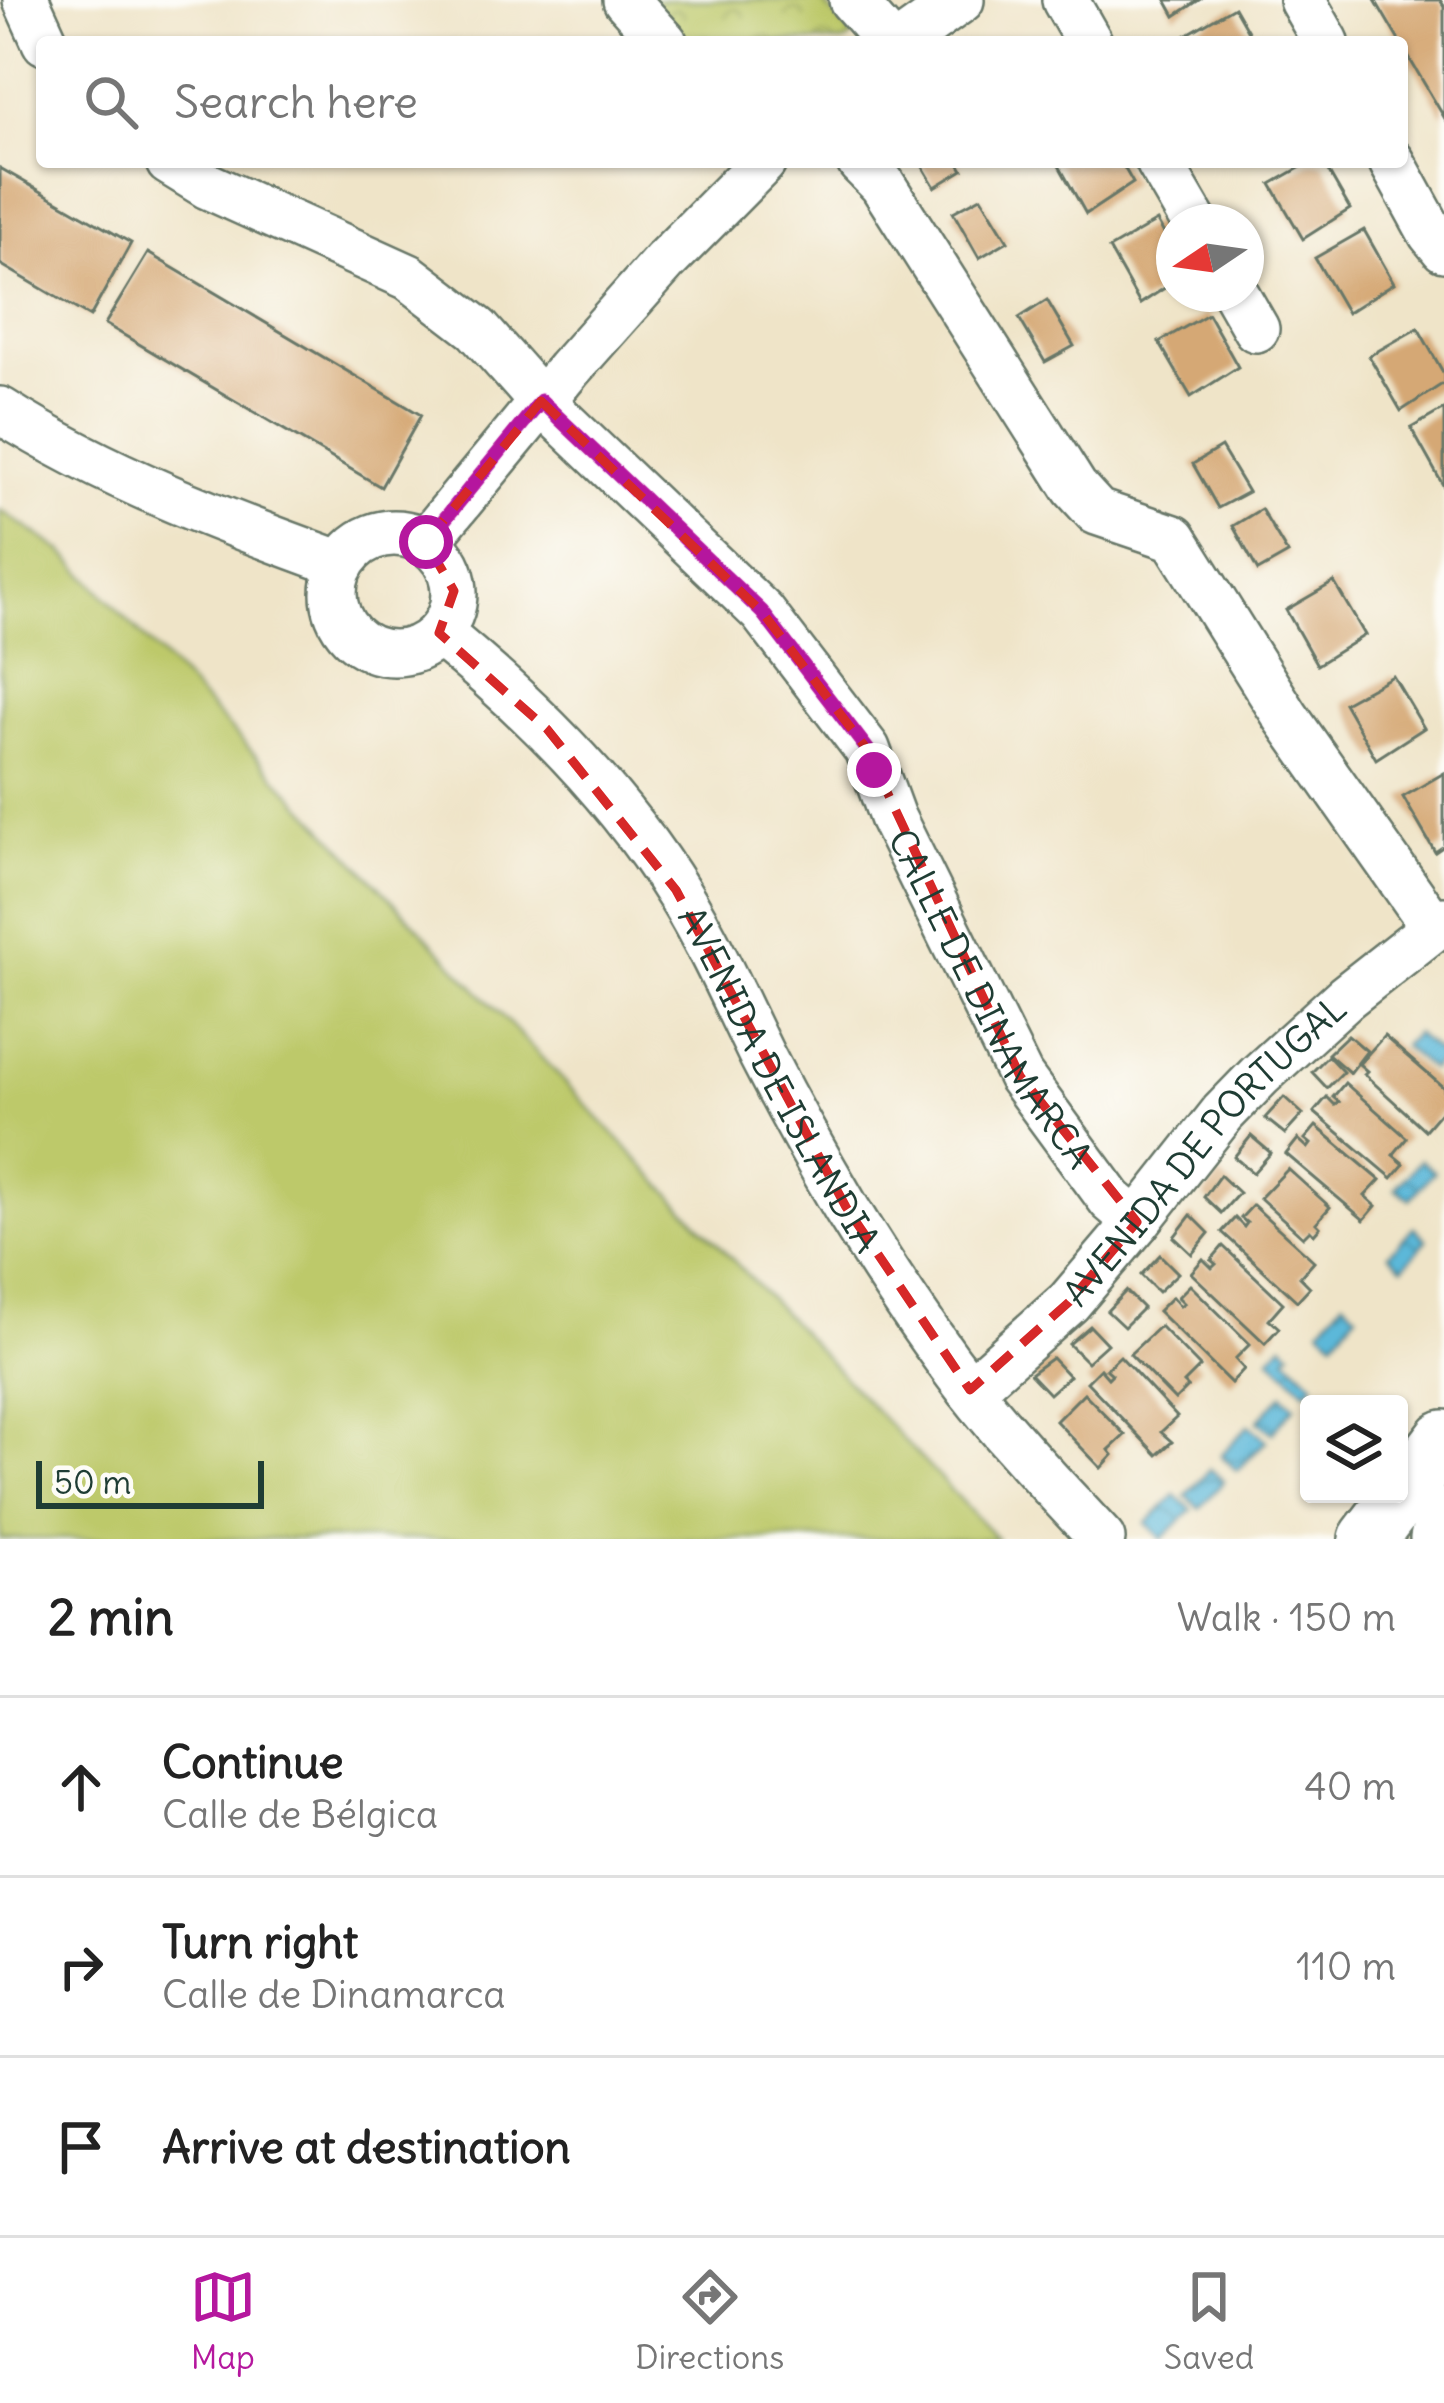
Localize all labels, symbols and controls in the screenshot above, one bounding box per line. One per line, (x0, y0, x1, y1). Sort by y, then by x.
search box (36, 36, 1408, 168)
icon: search (78, 69, 144, 135)
text: Search here (174, 74, 418, 130)
north arrow (1156, 204, 1264, 312)
route start (399, 515, 453, 569)
route end (847, 743, 901, 797)
street label: CALLE DE DINAMARCA (879, 822, 1103, 1177)
street label: AVENIDA DE ISLANDIA (669, 898, 890, 1261)
street label: AVENIDA DE PORTUGAL (1053, 986, 1355, 1315)
map controls (1300, 1395, 1408, 1503)
button: layers (1300, 1395, 1408, 1503)
scale bar (36, 1455, 264, 1508)
text: 50 m (54, 1461, 131, 1503)
text: 2 min (48, 1585, 174, 1649)
text: Walk · 150 m (1177, 1593, 1396, 1642)
text: Continue (162, 1734, 344, 1790)
icon: ahead (48, 1754, 114, 1820)
text: 40 m (1304, 1762, 1396, 1811)
text: Calle de Bélgica (162, 1790, 438, 1839)
text: Turn right (162, 1914, 358, 1970)
icon: right (48, 1934, 114, 2000)
text: 110 m (1296, 1942, 1396, 1991)
text: Calle de Dinamarca (162, 1970, 506, 2019)
icon: arrive (48, 2114, 114, 2180)
text: Arrive at destination (162, 2119, 571, 2175)
tab: Map (190, 2264, 256, 2378)
tab: Directions (635, 2264, 784, 2378)
tab: Saved (1164, 2264, 1254, 2378)

